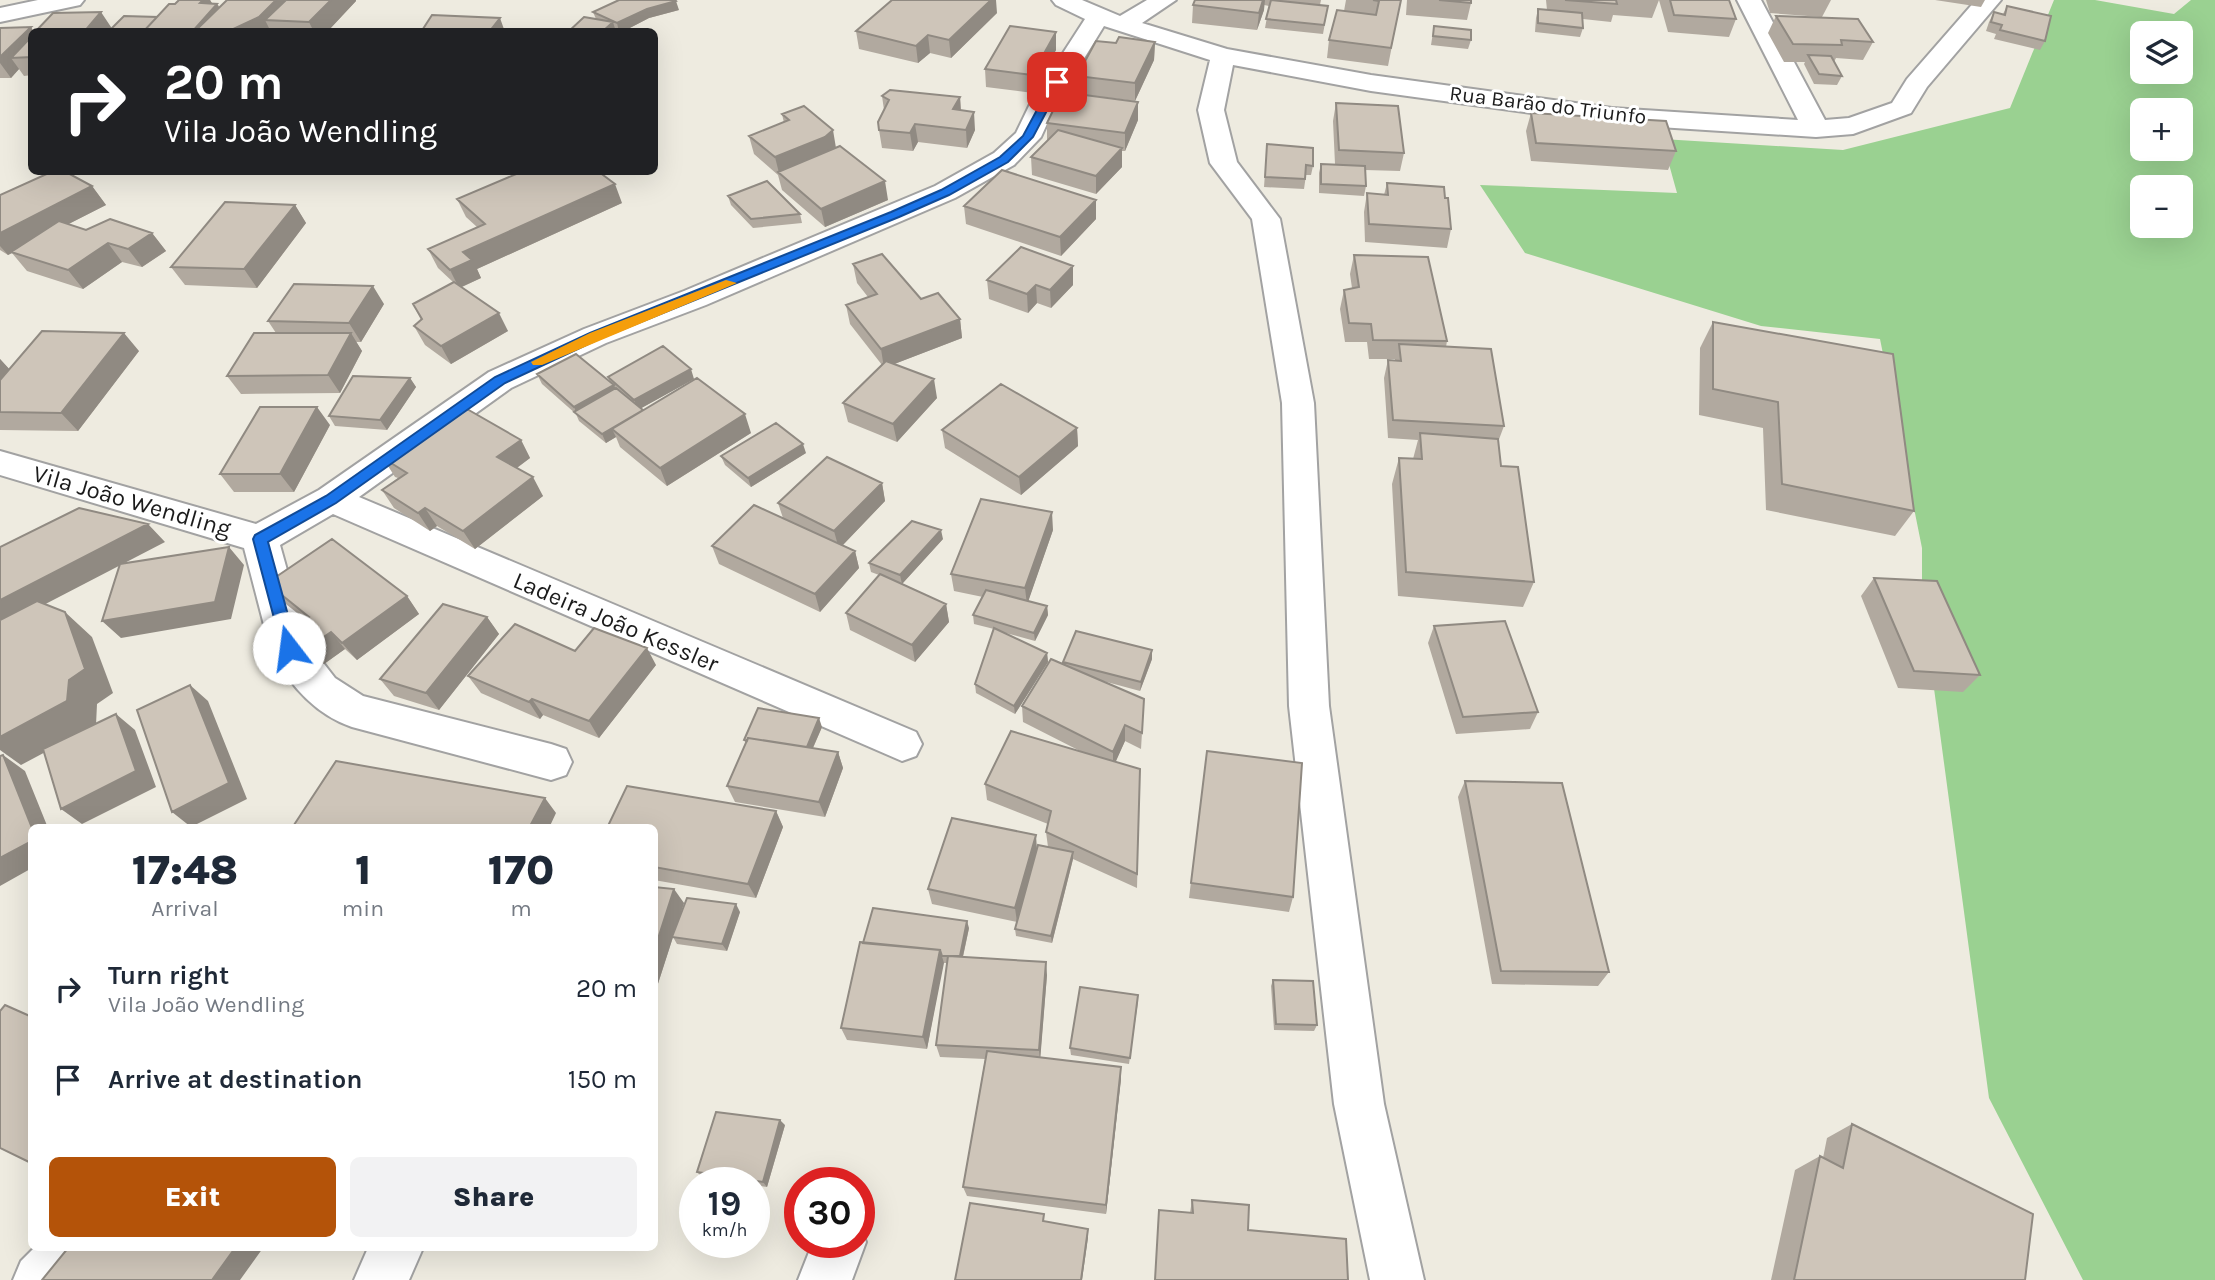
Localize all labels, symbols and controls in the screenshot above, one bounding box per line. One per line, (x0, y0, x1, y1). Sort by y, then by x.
map controls (2130, 21, 2193, 238)
button: layers (2130, 21, 2193, 84)
pin (1027, 52, 1087, 112)
text: 20 m (164, 54, 284, 111)
icon: right (49, 56, 140, 147)
icon: arrive (1038, 63, 1076, 101)
street label: Rua Barão do Triunfo (1448, 81, 1648, 129)
button: + (2130, 98, 2193, 161)
text: Vila João Wendling (164, 113, 437, 150)
button: − (2130, 175, 2193, 238)
street label: Vila João Wendling (30, 459, 235, 543)
street label: Ladeira João Kessler (509, 566, 723, 678)
position arrow (252, 611, 326, 685)
text: 17:48 (132, 845, 238, 895)
text: 1 (355, 845, 371, 895)
text: 170 (488, 845, 554, 895)
text: Arrival (151, 895, 219, 922)
text: min (342, 895, 384, 922)
text: m (510, 895, 532, 922)
text: Turn right (108, 960, 229, 991)
icon: right (49, 970, 87, 1008)
text: 20 m (576, 973, 637, 1004)
text: Vila João Wendling (108, 991, 304, 1018)
icon: arrive (49, 1061, 87, 1099)
text: Arrive at destination (108, 1064, 362, 1095)
text: 150 m (568, 1064, 637, 1095)
button: Exit (49, 1157, 336, 1237)
button: Share (350, 1157, 637, 1237)
speed limit sign: 30 (784, 1167, 875, 1258)
text: 19 (708, 1183, 741, 1224)
text: km/h (702, 1219, 747, 1241)

